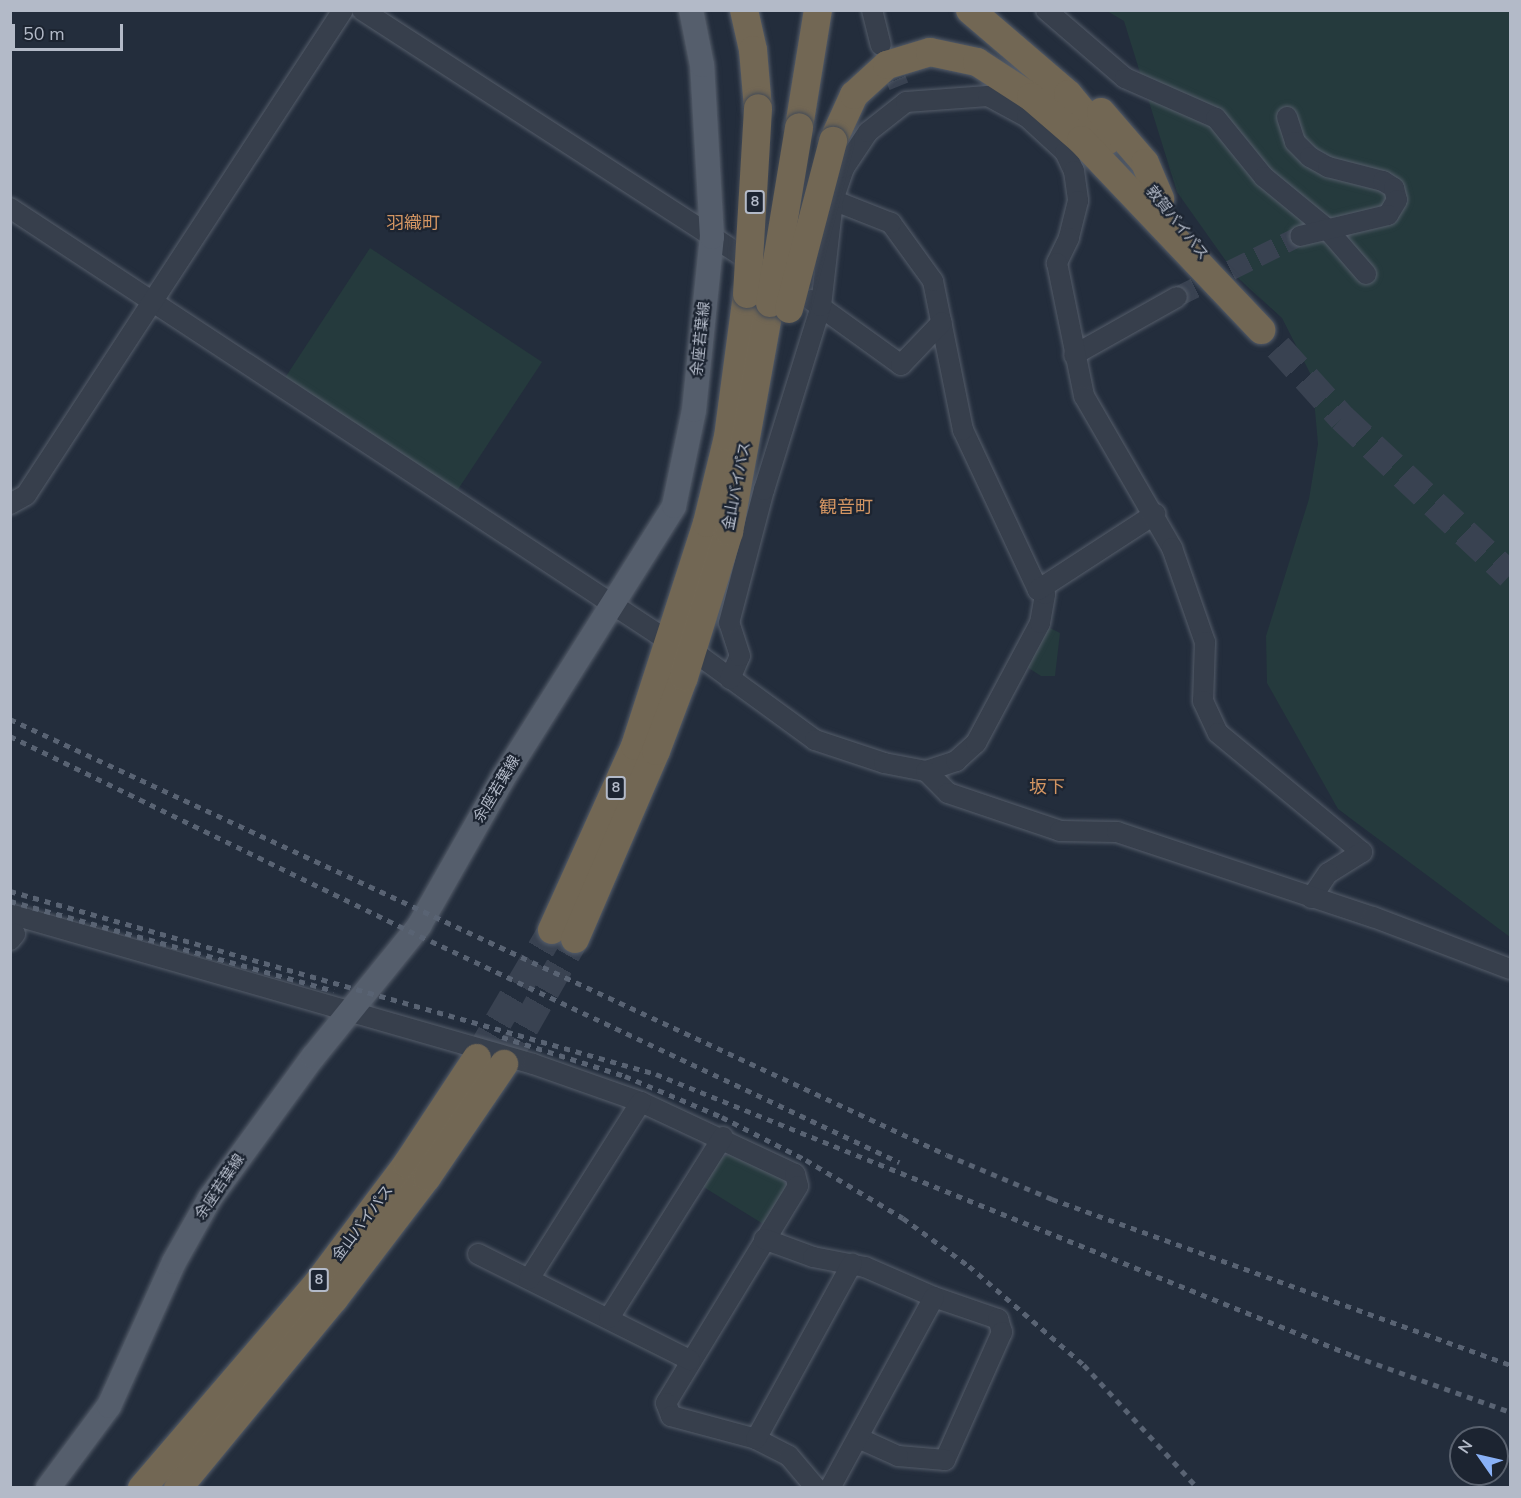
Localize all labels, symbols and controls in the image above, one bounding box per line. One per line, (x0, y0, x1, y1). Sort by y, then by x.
scale bar (15, 12, 126, 50)
text: 50 m (23, 22, 65, 46)
street label: 敦賀バイパス (1142, 182, 1212, 264)
road number: 8 (744, 191, 766, 213)
district label: 羽織町 (386, 212, 440, 234)
street label: 余座若葉線 (688, 301, 714, 377)
street label: 金山バイパス (720, 440, 754, 532)
district label: 観音町 (819, 496, 873, 518)
street label: 余座若葉線 (470, 752, 524, 826)
district label: 坂下 (1029, 776, 1065, 798)
road number: 8 (606, 777, 626, 799)
street label: 余座若葉線 (192, 1151, 248, 1223)
street label: 金山バイパス (329, 1182, 397, 1264)
road number: 8 (308, 1269, 330, 1291)
north arrow (1449, 1426, 1509, 1486)
text: N (1453, 1436, 1478, 1458)

